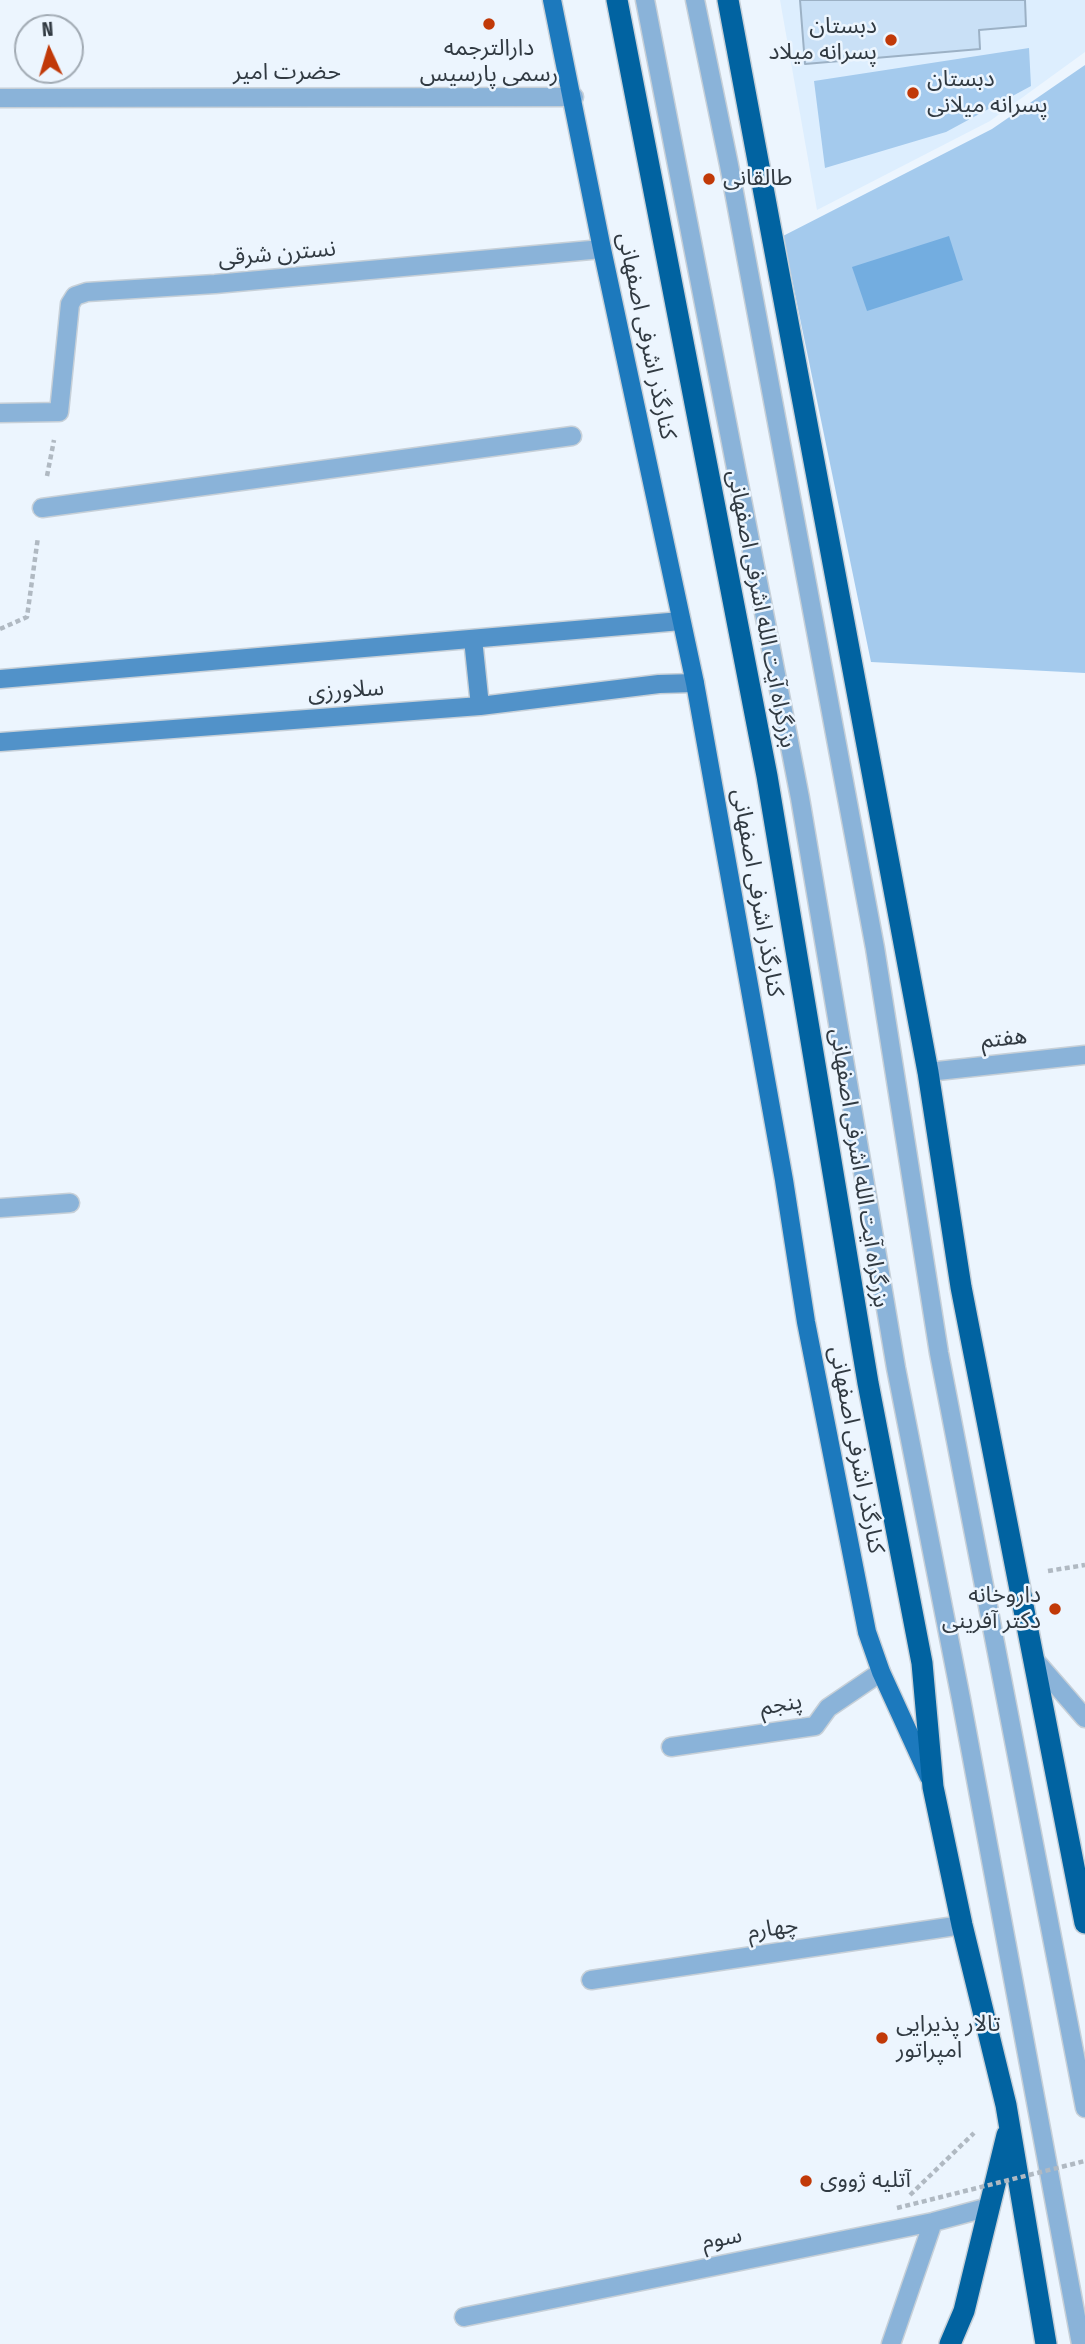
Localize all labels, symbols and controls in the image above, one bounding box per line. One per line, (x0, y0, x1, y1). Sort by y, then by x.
place label: دبستان پسرانه میلاد (768, 13, 877, 67)
north arrow (14, 14, 84, 84)
marker: دارالترجمه رسمی پارسیس (481, 16, 497, 32)
text: N (41, 18, 54, 41)
marker: دبستان پسرانه میلاد (883, 32, 899, 48)
place label: دارالترجمه رسمی پارسیس (420, 35, 558, 89)
street label: حضرت امیر (233, 59, 341, 87)
place label: دبستان پسرانه میلانی (927, 66, 1048, 120)
marker: دبستان پسرانه میلانی (905, 85, 921, 101)
place label: طالقانی (723, 165, 792, 193)
marker: طالقانی (701, 171, 717, 187)
street label: کنارگذر اشرفی اصفهانی (611, 230, 681, 442)
street label: نسترن شرقی (217, 235, 337, 273)
street label: بزرگراه آیت الله اشرفی اصفهانی (721, 468, 801, 750)
street label: سلاورزی (307, 675, 385, 707)
street label: کنارگذر اشرفی اصفهانی (725, 787, 789, 999)
street label: هفتم (980, 1023, 1028, 1055)
street label: بزرگراه آیت الله اشرفی اصفهانی (823, 1026, 895, 1310)
street label: کنارگذر اشرفی اصفهانی (822, 1344, 890, 1556)
place label: داروخانه دکتر آفرینی (942, 1582, 1041, 1636)
marker: داروخانه دکتر آفرینی (1047, 1601, 1063, 1617)
street label: پنجم (758, 1688, 804, 1722)
street label: چهارم (746, 1912, 800, 1946)
place label: تالار پذیرایی امپراتور (896, 2011, 1001, 2065)
marker: تالار پذیرایی امپراتور (874, 2030, 890, 2046)
place label: آتلیه ژووی (820, 2167, 911, 2195)
marker: آتلیه ژووی (798, 2173, 814, 2189)
street label: سوم (700, 2222, 744, 2256)

